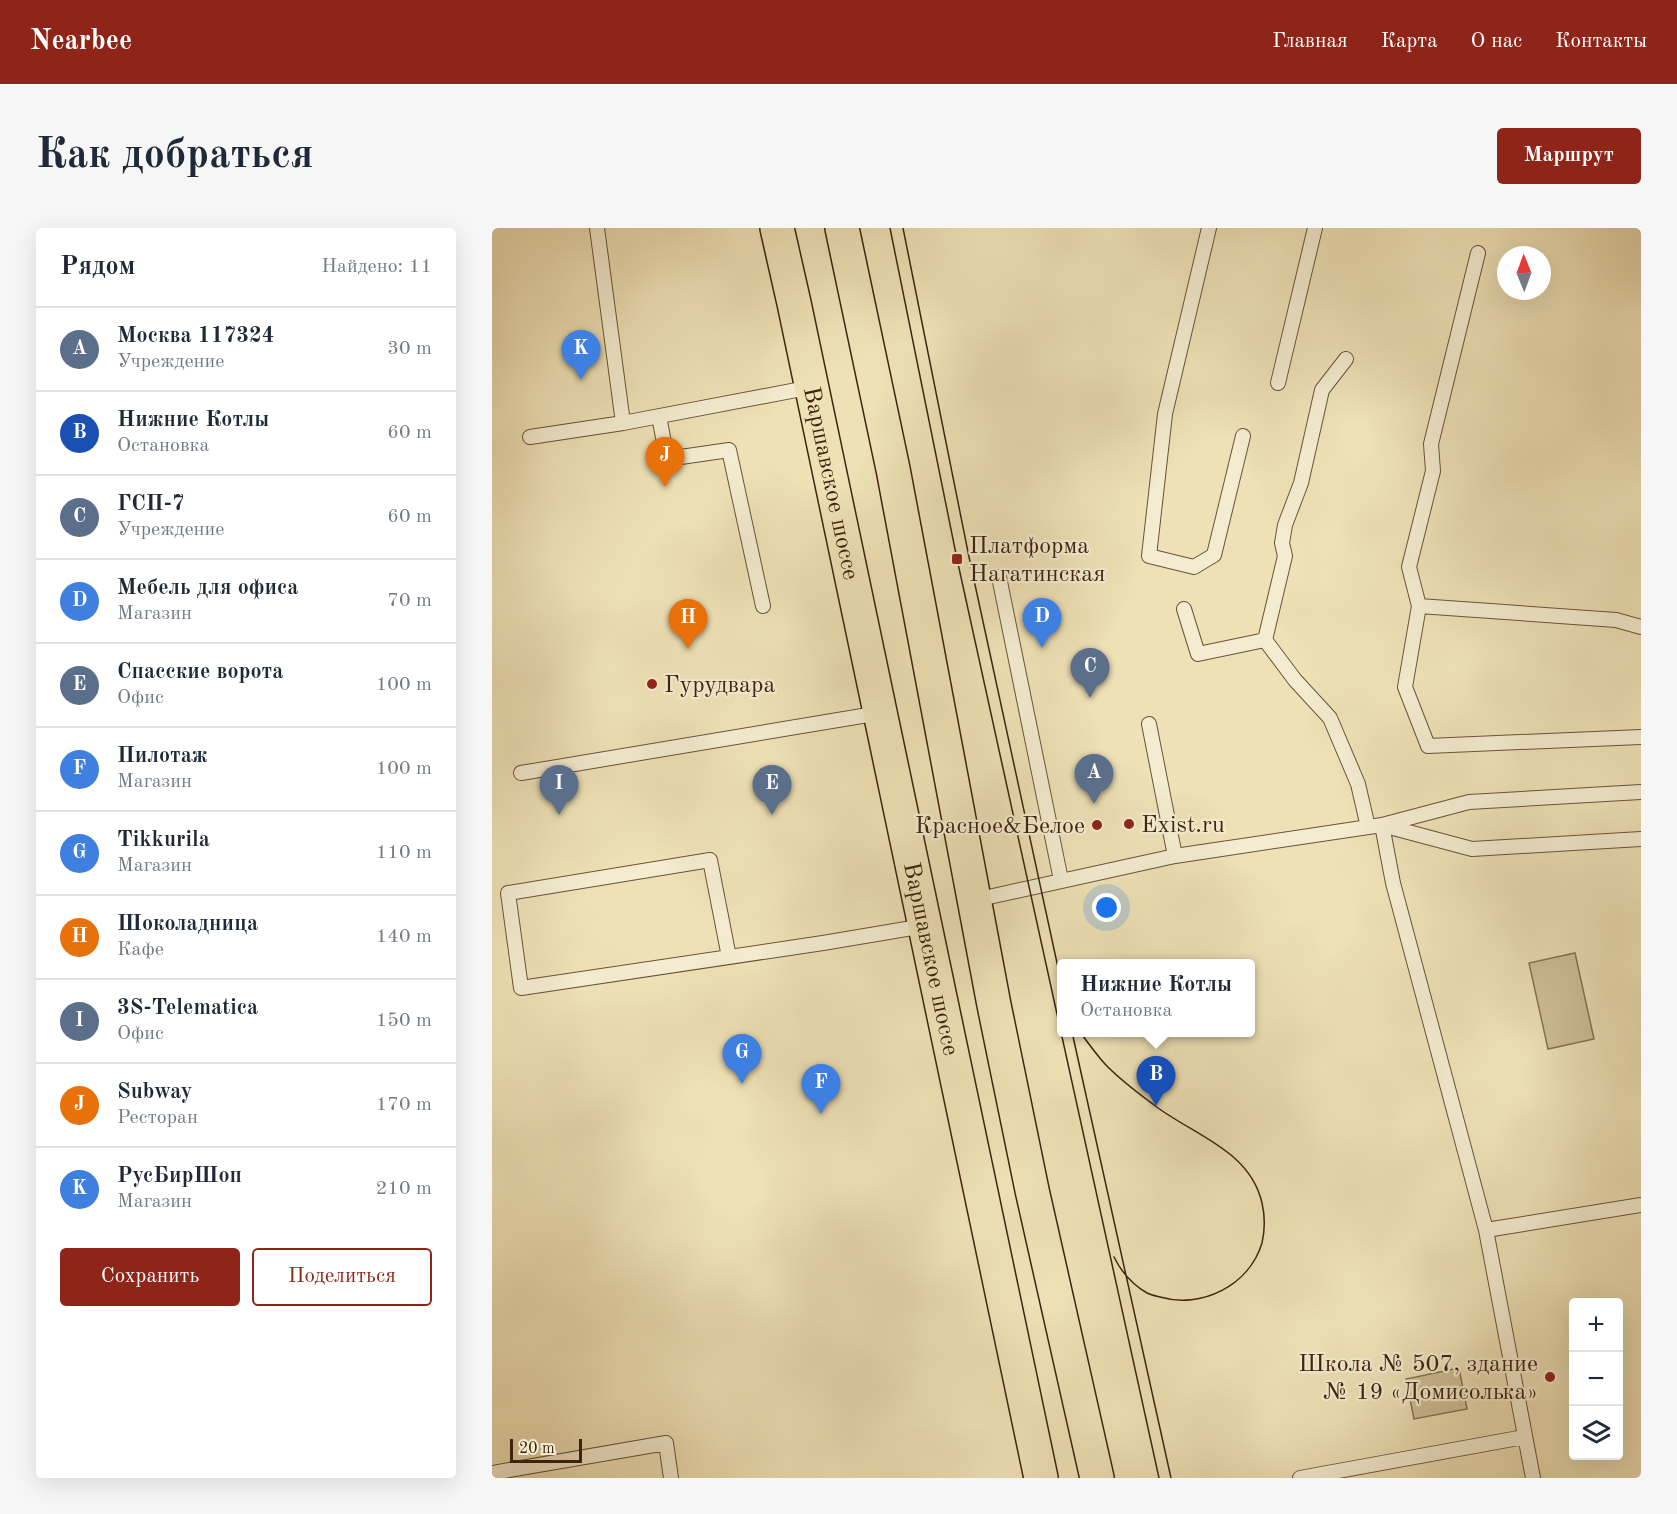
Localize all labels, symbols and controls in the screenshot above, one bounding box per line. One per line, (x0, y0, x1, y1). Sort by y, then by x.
text: Nearbee (30, 28, 132, 56)
text: Главная (1272, 31, 1348, 52)
text: Карта (1381, 31, 1438, 52)
text: О нас (1471, 31, 1522, 52)
text: Контакты (1555, 31, 1647, 52)
button: Маршрут (1497, 128, 1641, 184)
text: Как добраться (36, 135, 313, 177)
north arrow (1497, 246, 1551, 300)
text: Рядом (60, 254, 135, 280)
text: Найдено: 11 (321, 257, 432, 277)
text: Москва 117324 (117, 325, 274, 347)
pin: K (562, 330, 601, 380)
text: A (72, 339, 87, 359)
text: 30 m (387, 339, 432, 359)
text: Учреждение (117, 352, 225, 372)
street label: Варшавское шоссе (798, 385, 862, 582)
text: Нижние Котлы (117, 409, 269, 431)
text: B (72, 423, 87, 443)
text: 60 m (387, 423, 432, 443)
text: Остановка (117, 436, 209, 456)
pin: J (646, 438, 684, 487)
text: ГСП-7 (117, 493, 185, 515)
text: C (73, 507, 86, 527)
text: 60 m (387, 507, 432, 527)
text: Учреждение (117, 520, 225, 540)
place label: Платформа Нагатинская (969, 535, 1106, 587)
marker: Платформа Нагатинская (950, 552, 964, 566)
text: Мебель для офиса (117, 577, 299, 599)
text: D (72, 591, 87, 611)
text: 70 m (387, 591, 432, 611)
pin: D (1022, 598, 1062, 648)
pin: H (668, 600, 708, 649)
text: Магазин (117, 604, 192, 624)
pin: C (1070, 648, 1110, 698)
text: Спасские ворота (117, 661, 283, 683)
place label: Гурудвара (664, 674, 775, 698)
text: E (73, 675, 86, 695)
text: 100 m (376, 675, 432, 695)
marker: Гурудвара (645, 677, 659, 691)
text: Офис (117, 688, 164, 708)
text: Пилотаж (117, 745, 208, 767)
pin: A (1074, 754, 1114, 804)
text: F (73, 759, 86, 779)
text: 100 m (376, 759, 432, 779)
pin: I (540, 766, 578, 815)
pin: E (752, 766, 792, 815)
text: Магазин (117, 772, 192, 792)
place label: Exist.ru (1141, 814, 1225, 838)
place label: Красное&Белое (915, 815, 1085, 839)
marker: Exist.ru (1122, 817, 1136, 831)
marker: Красное&Белое (1090, 818, 1104, 832)
text: Tikkurila (117, 829, 210, 851)
text: G (72, 843, 87, 863)
text: 110 m (376, 843, 432, 863)
text: Магазин (117, 856, 192, 876)
street label: Варшавское шоссе (898, 860, 962, 1058)
your location (1092, 893, 1121, 922)
text: Шоколадница (117, 913, 258, 935)
text: H (71, 927, 88, 947)
text: 140 m (376, 927, 432, 947)
text: Кафе (117, 940, 164, 960)
popup (1057, 959, 1255, 1037)
text: Нижние Котлы (1080, 974, 1232, 996)
text: 3S-Telematica (117, 997, 258, 1019)
text: Остановка (1080, 1001, 1172, 1021)
text: I (75, 1011, 84, 1031)
text: 150 m (376, 1011, 432, 1031)
text: Офис (117, 1024, 164, 1044)
pin: G (722, 1034, 762, 1084)
pin: B (1136, 1056, 1176, 1106)
pin: F (802, 1064, 840, 1114)
text: Subway (117, 1081, 192, 1103)
text: J (74, 1095, 85, 1115)
text: 170 m (376, 1095, 432, 1115)
text: Ресторан (117, 1108, 198, 1128)
text: РусБирШоп (117, 1165, 242, 1187)
text: K (72, 1179, 87, 1199)
text: 210 m (376, 1179, 432, 1199)
text: Магазин (117, 1192, 192, 1212)
button: Сохранить (60, 1248, 240, 1306)
button: Поделиться (252, 1248, 432, 1306)
map controls (1569, 1298, 1623, 1460)
button: + (1569, 1298, 1623, 1352)
button: − (1569, 1352, 1623, 1406)
place label: Школа № 507, здание № 19 «Домисолька» (1298, 1353, 1538, 1405)
marker: Школа № 507, здание № 19 «Домисолька» (1543, 1370, 1557, 1384)
button: layers (1569, 1406, 1623, 1460)
scale bar (510, 1436, 582, 1464)
text: 20 m (519, 1441, 555, 1457)

